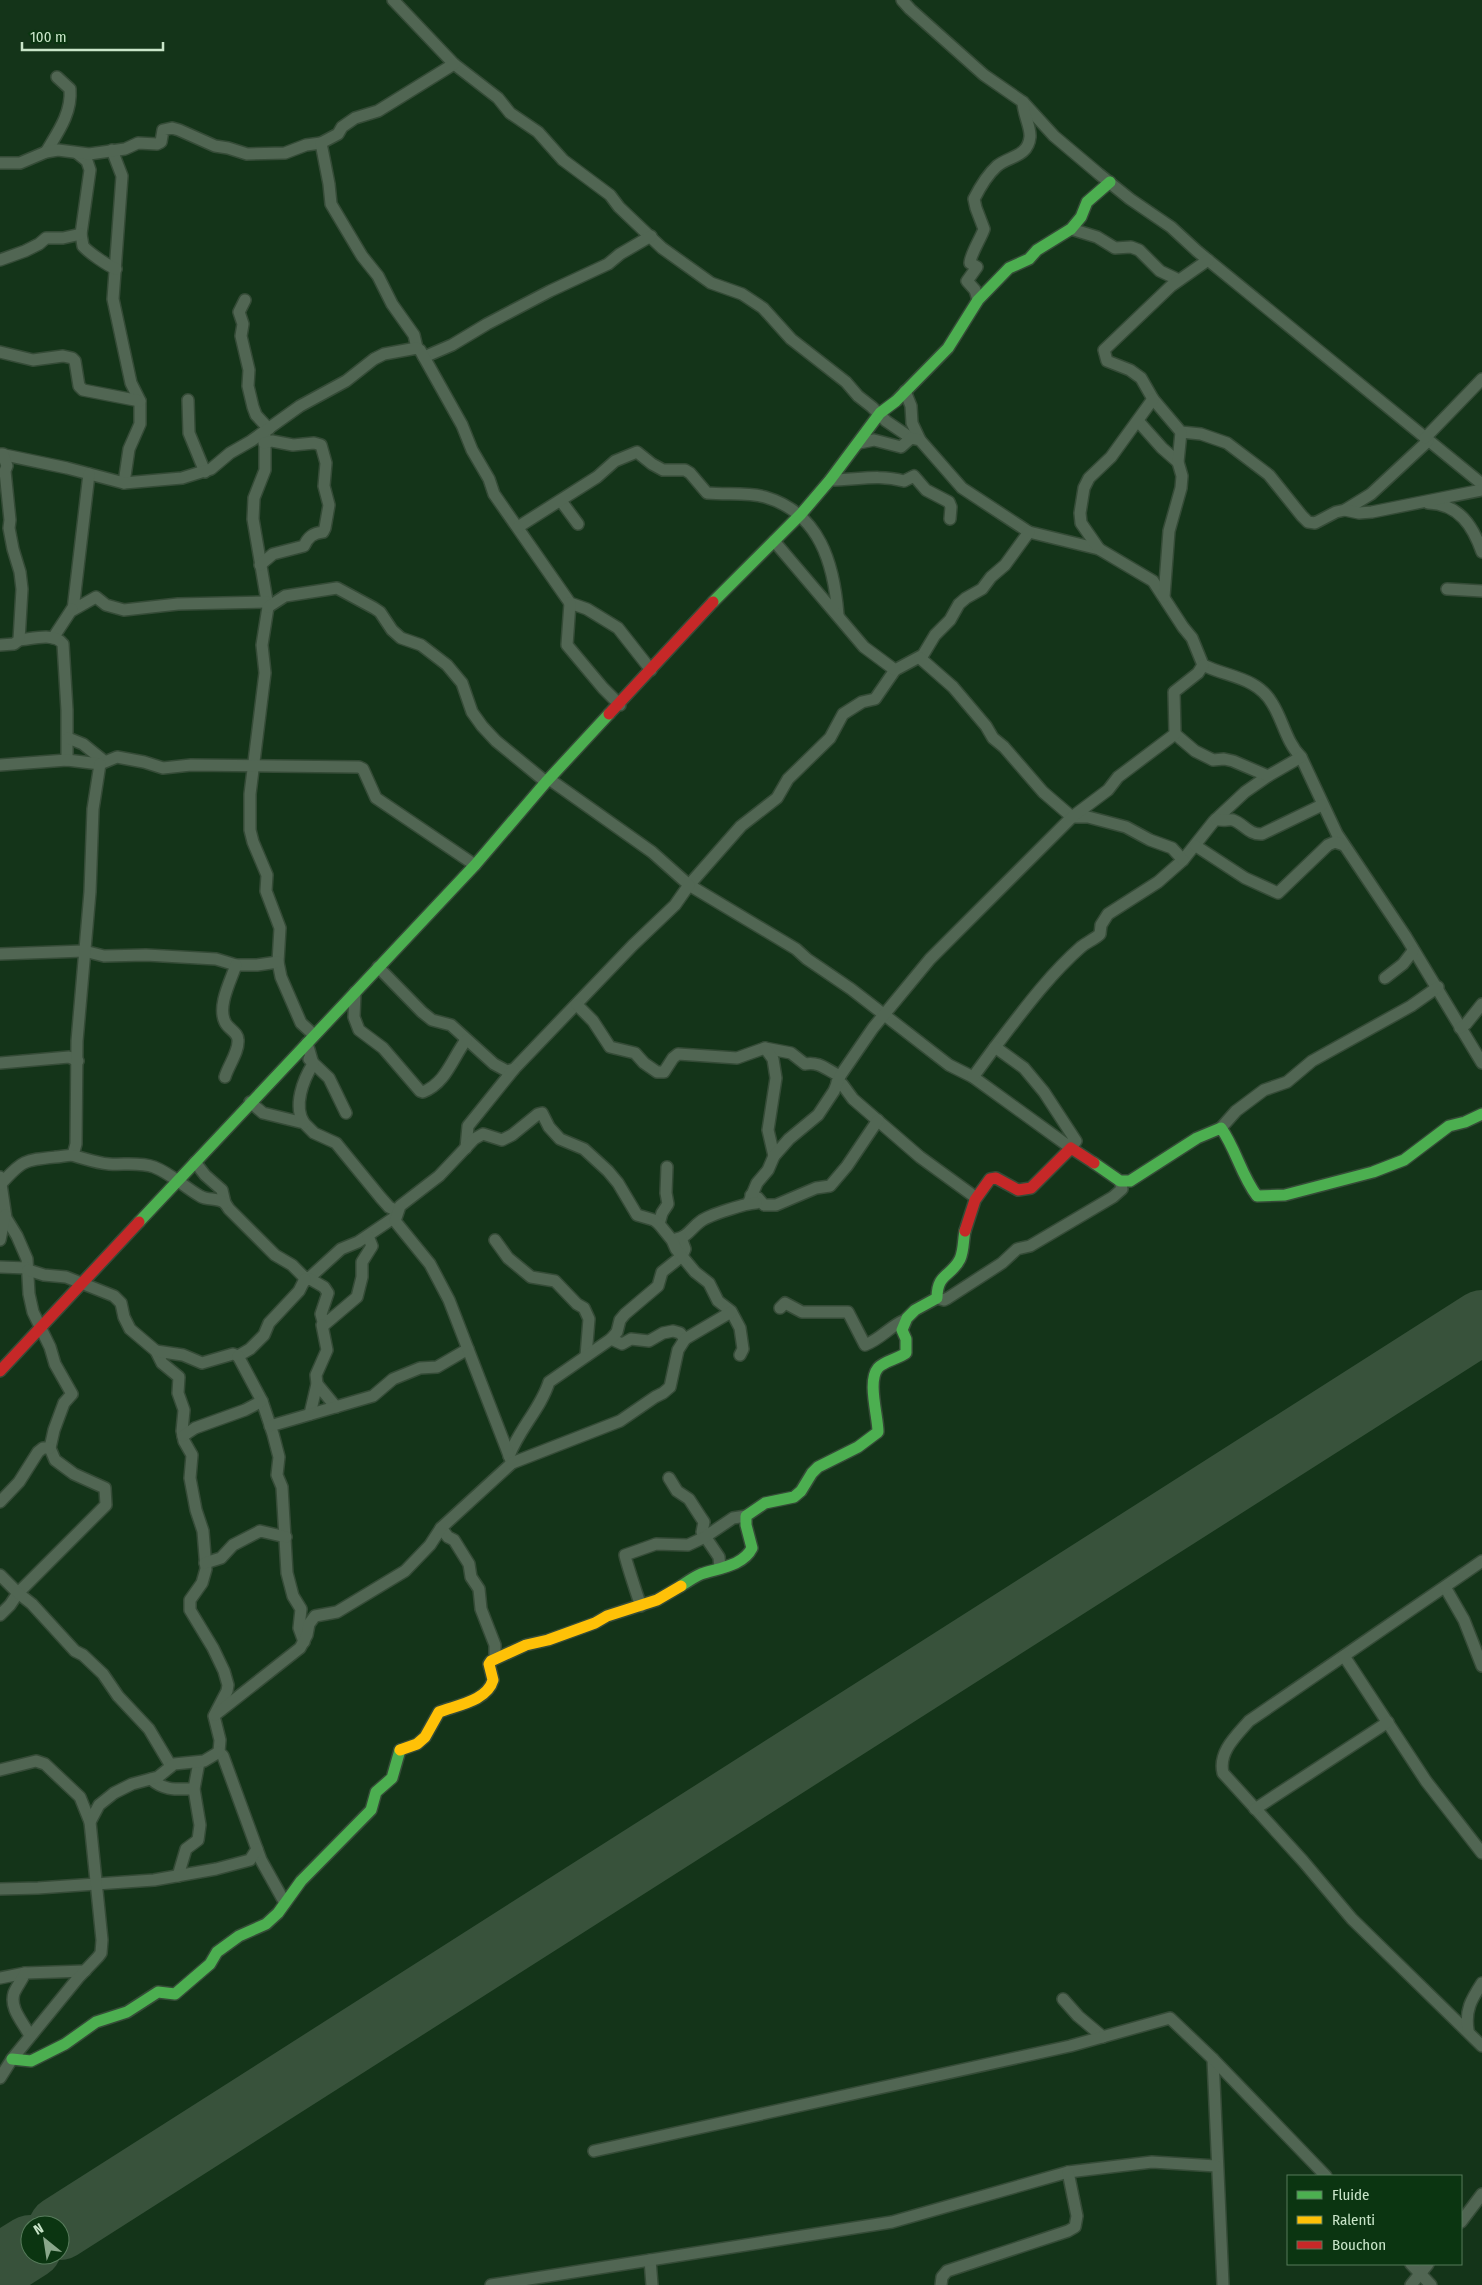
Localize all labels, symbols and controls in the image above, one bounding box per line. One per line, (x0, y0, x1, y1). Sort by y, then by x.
scale bar (22, 20, 164, 52)
text: 100 m (30, 28, 67, 46)
legend (1287, 2175, 1462, 2265)
text: Fluide (1332, 2186, 1369, 2204)
text: Ralenti (1332, 2211, 1375, 2229)
north arrow (20, 2215, 70, 2265)
text: N (31, 2220, 47, 2239)
text: Bouchon (1332, 2236, 1386, 2254)

